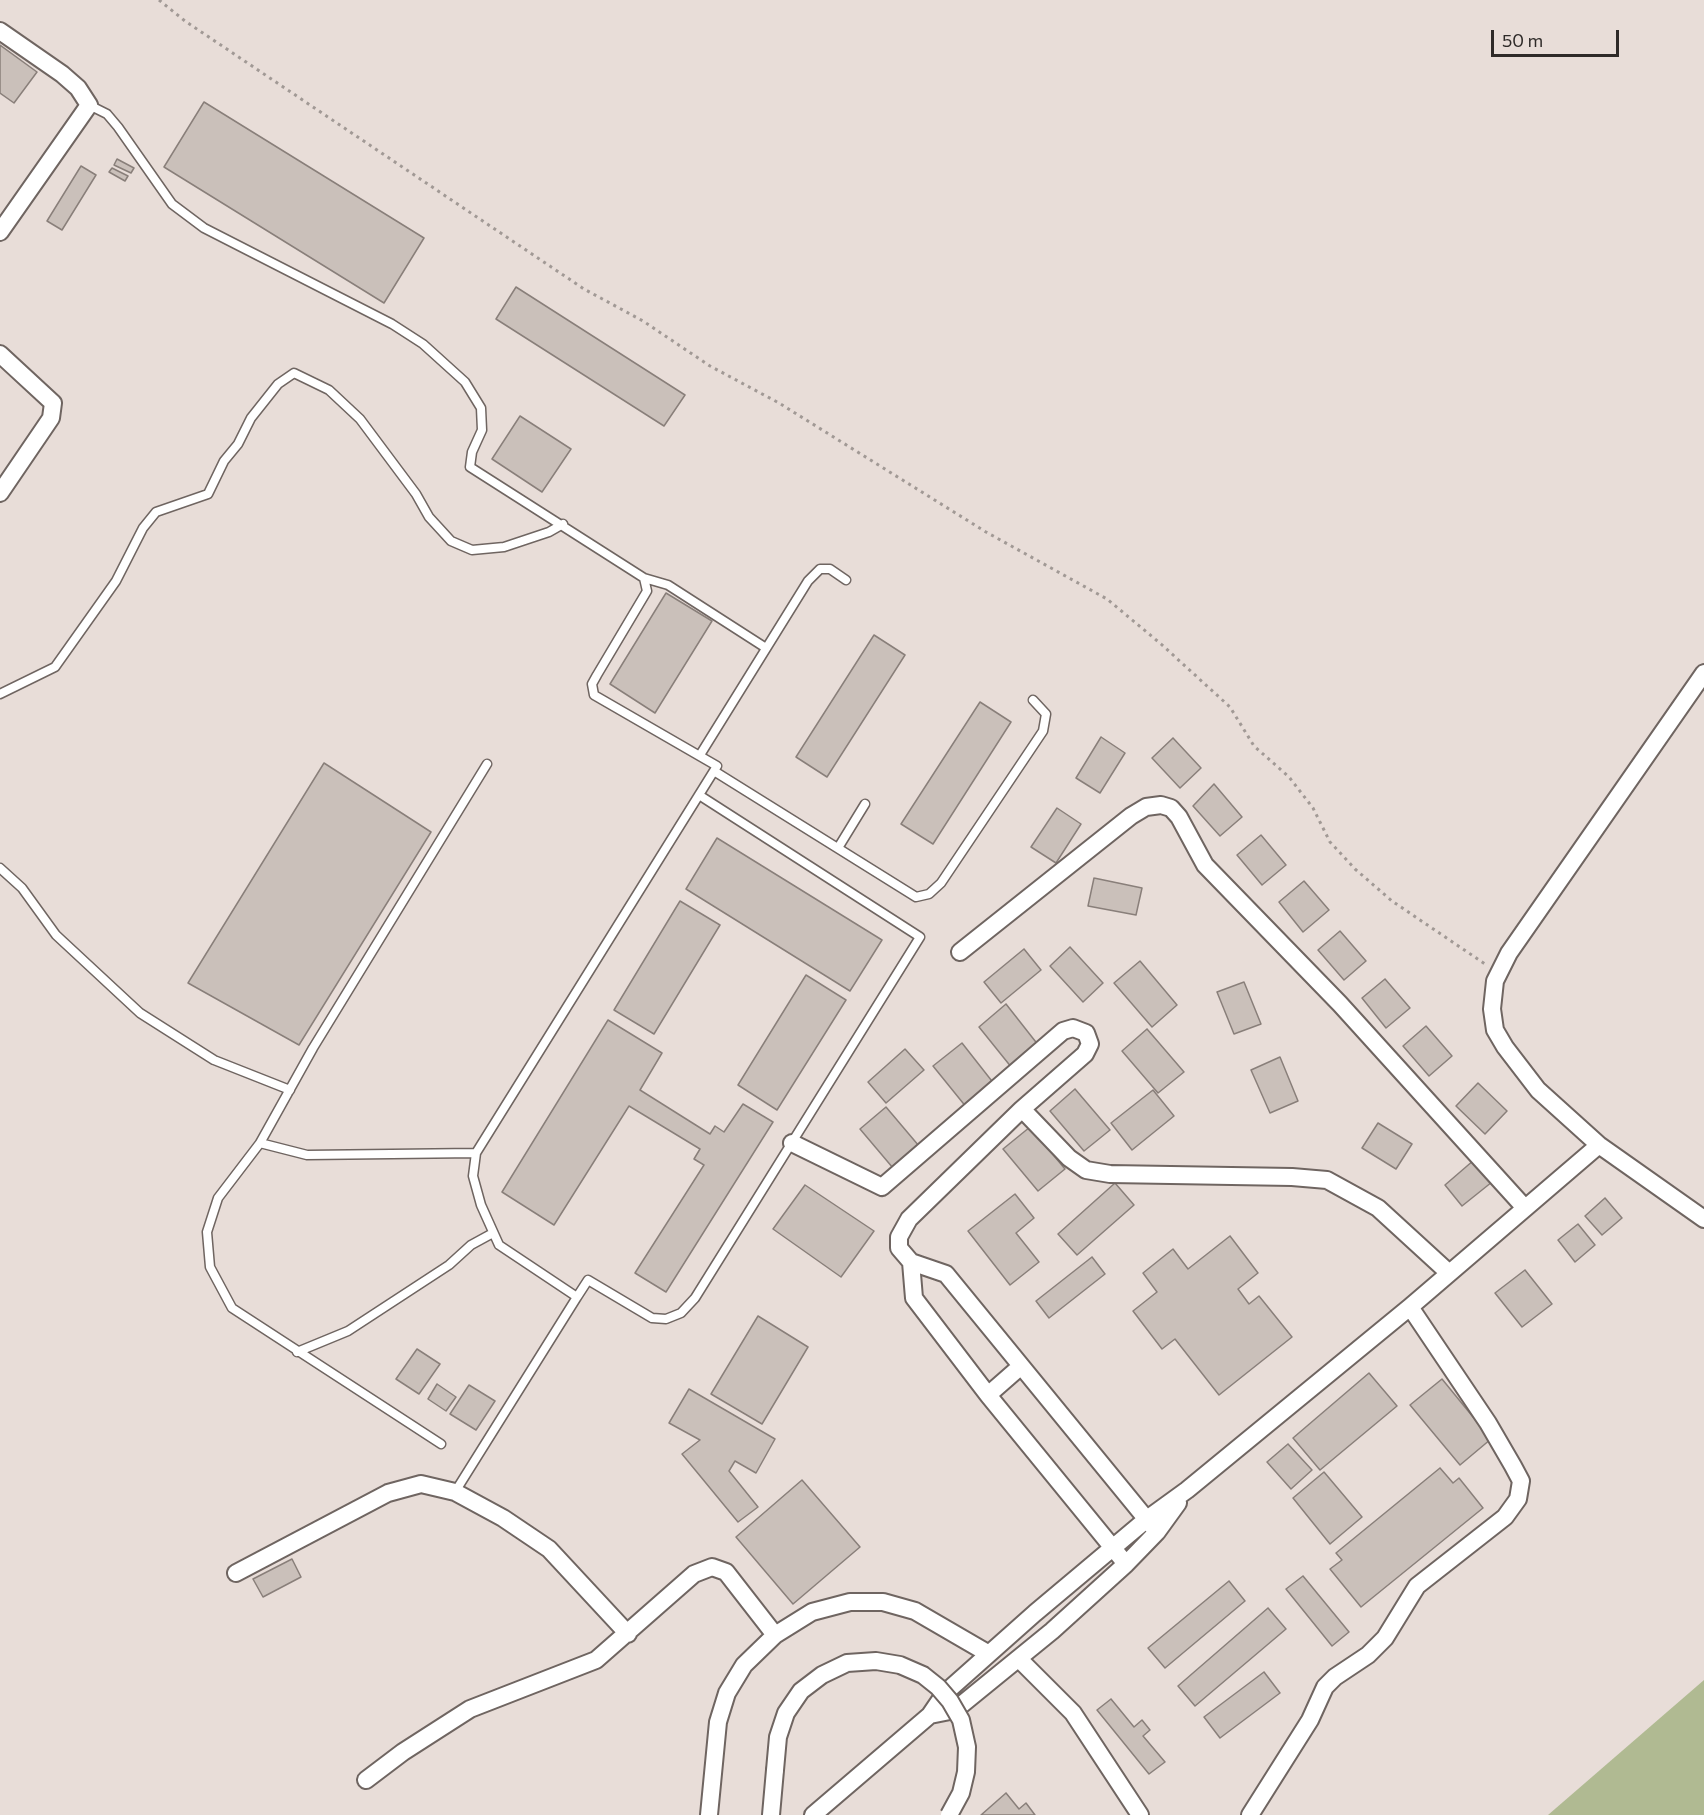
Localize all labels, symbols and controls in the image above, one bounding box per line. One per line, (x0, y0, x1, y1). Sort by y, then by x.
scale bar (1494, 18, 1622, 56)
text: 50 m (1502, 29, 1543, 51)

